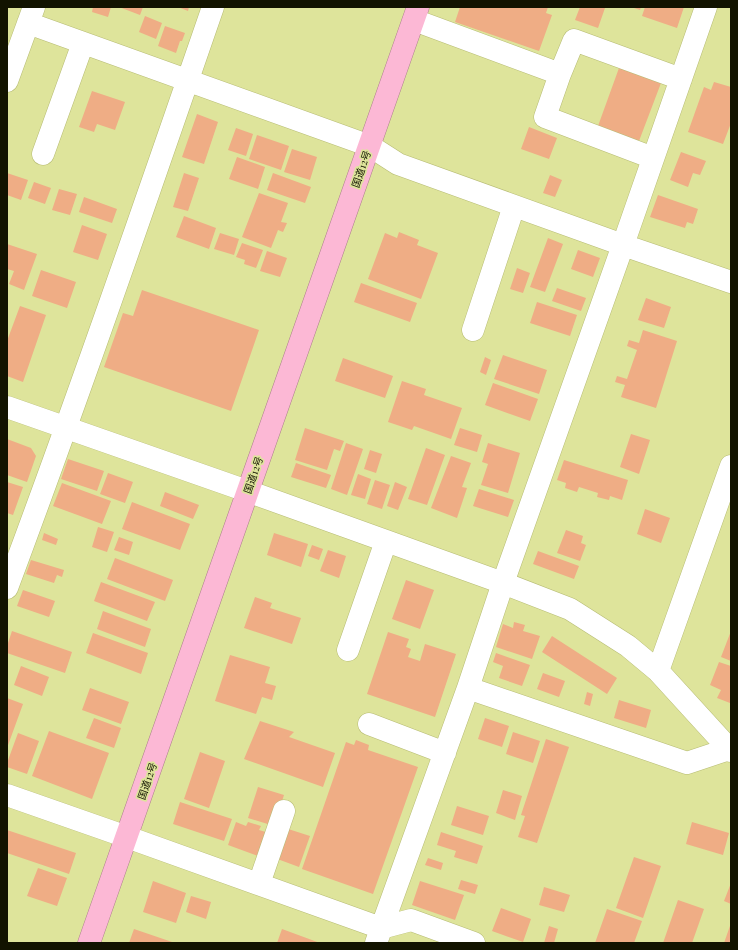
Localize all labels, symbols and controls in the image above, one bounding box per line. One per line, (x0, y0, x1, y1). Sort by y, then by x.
street label: 国道12号 (348, 149, 374, 189)
street label: 国道12号 (240, 455, 266, 495)
street label: 国道12号 (134, 761, 160, 801)

